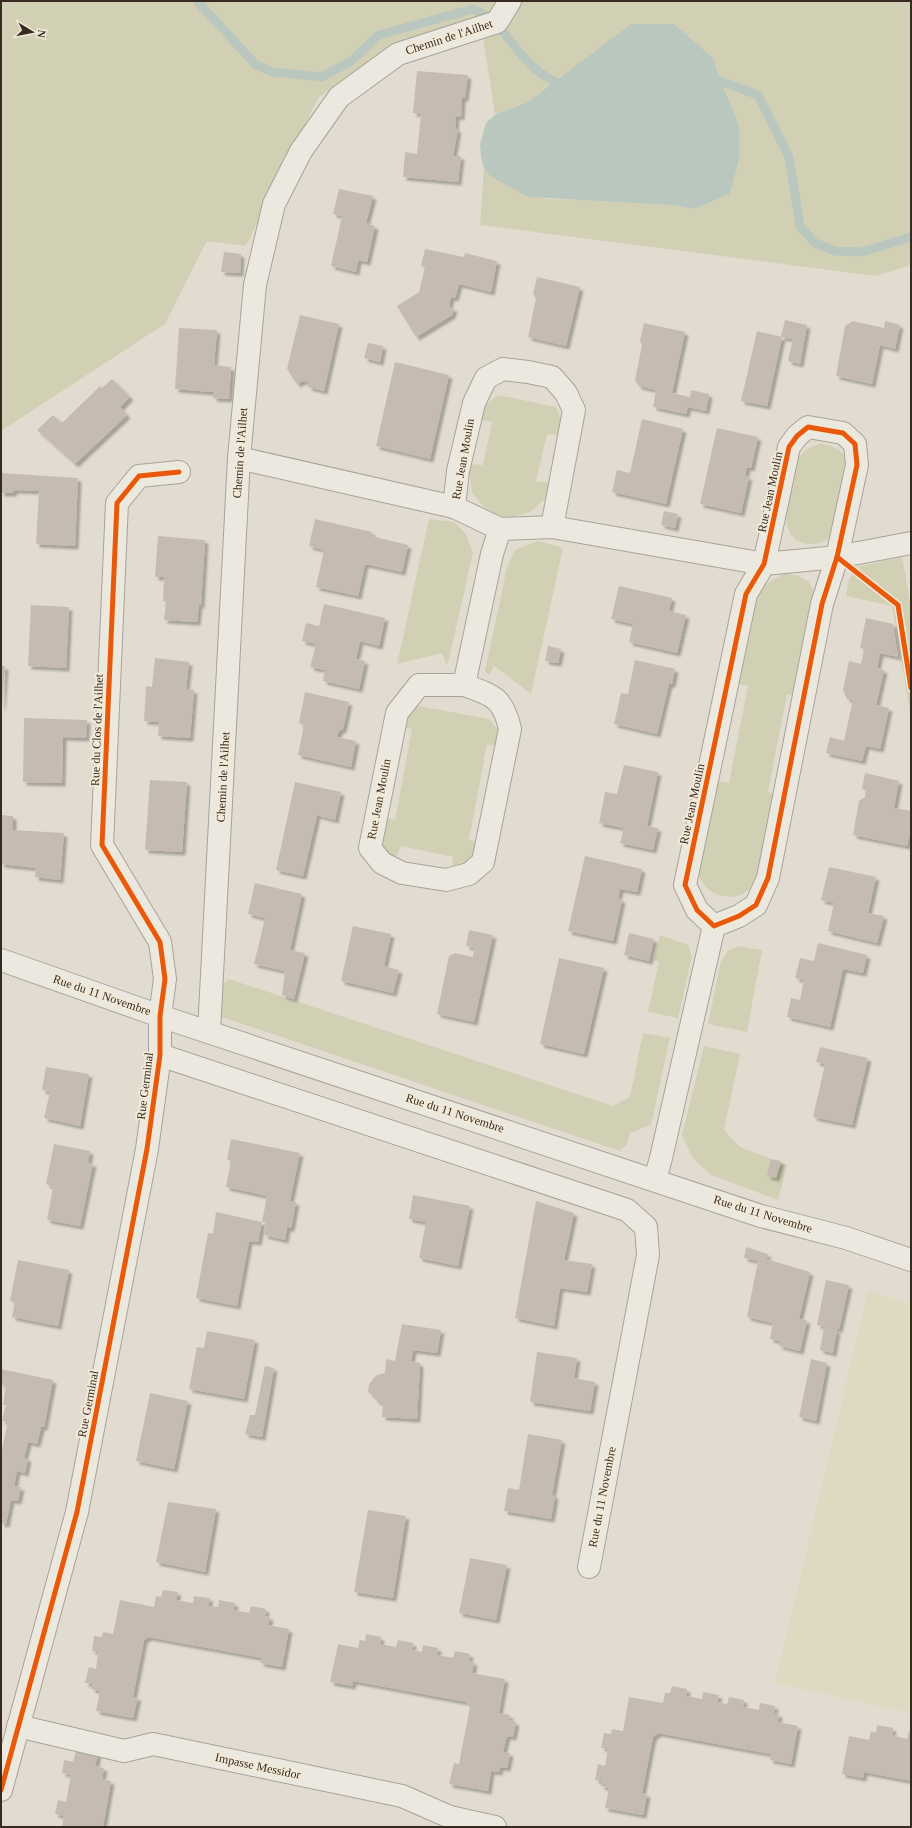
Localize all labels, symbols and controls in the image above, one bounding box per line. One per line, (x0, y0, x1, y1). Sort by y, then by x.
north arrow (12, 12, 52, 52)
street label: Chemin de l'Ailhet (404, 16, 495, 58)
text: N (35, 29, 48, 39)
street label: Chemin de l'Ailhet (230, 407, 250, 499)
street label: Rue Jean Moulin (449, 417, 477, 501)
street label: Rue Jean Moulin (755, 450, 785, 534)
street label: Rue du Clos de l'Ailhet (88, 673, 106, 786)
street label: Chemin de l'Ailhet (214, 731, 232, 823)
street label: Rue Jean Moulin (364, 757, 394, 841)
street label: Rue Jean Moulin (677, 762, 707, 846)
street label: Rue du 11 Novembre (51, 972, 153, 1018)
street label: Rue Germinal (134, 1051, 156, 1120)
street label: Rue du 11 Novembre (404, 1090, 506, 1136)
street label: Rue du 11 Novembre (712, 1192, 814, 1236)
street label: Rue Germinal (75, 1369, 101, 1439)
street label: Rue du 11 Novembre (585, 1445, 619, 1549)
street label: Impasse Messidor (214, 1750, 302, 1782)

